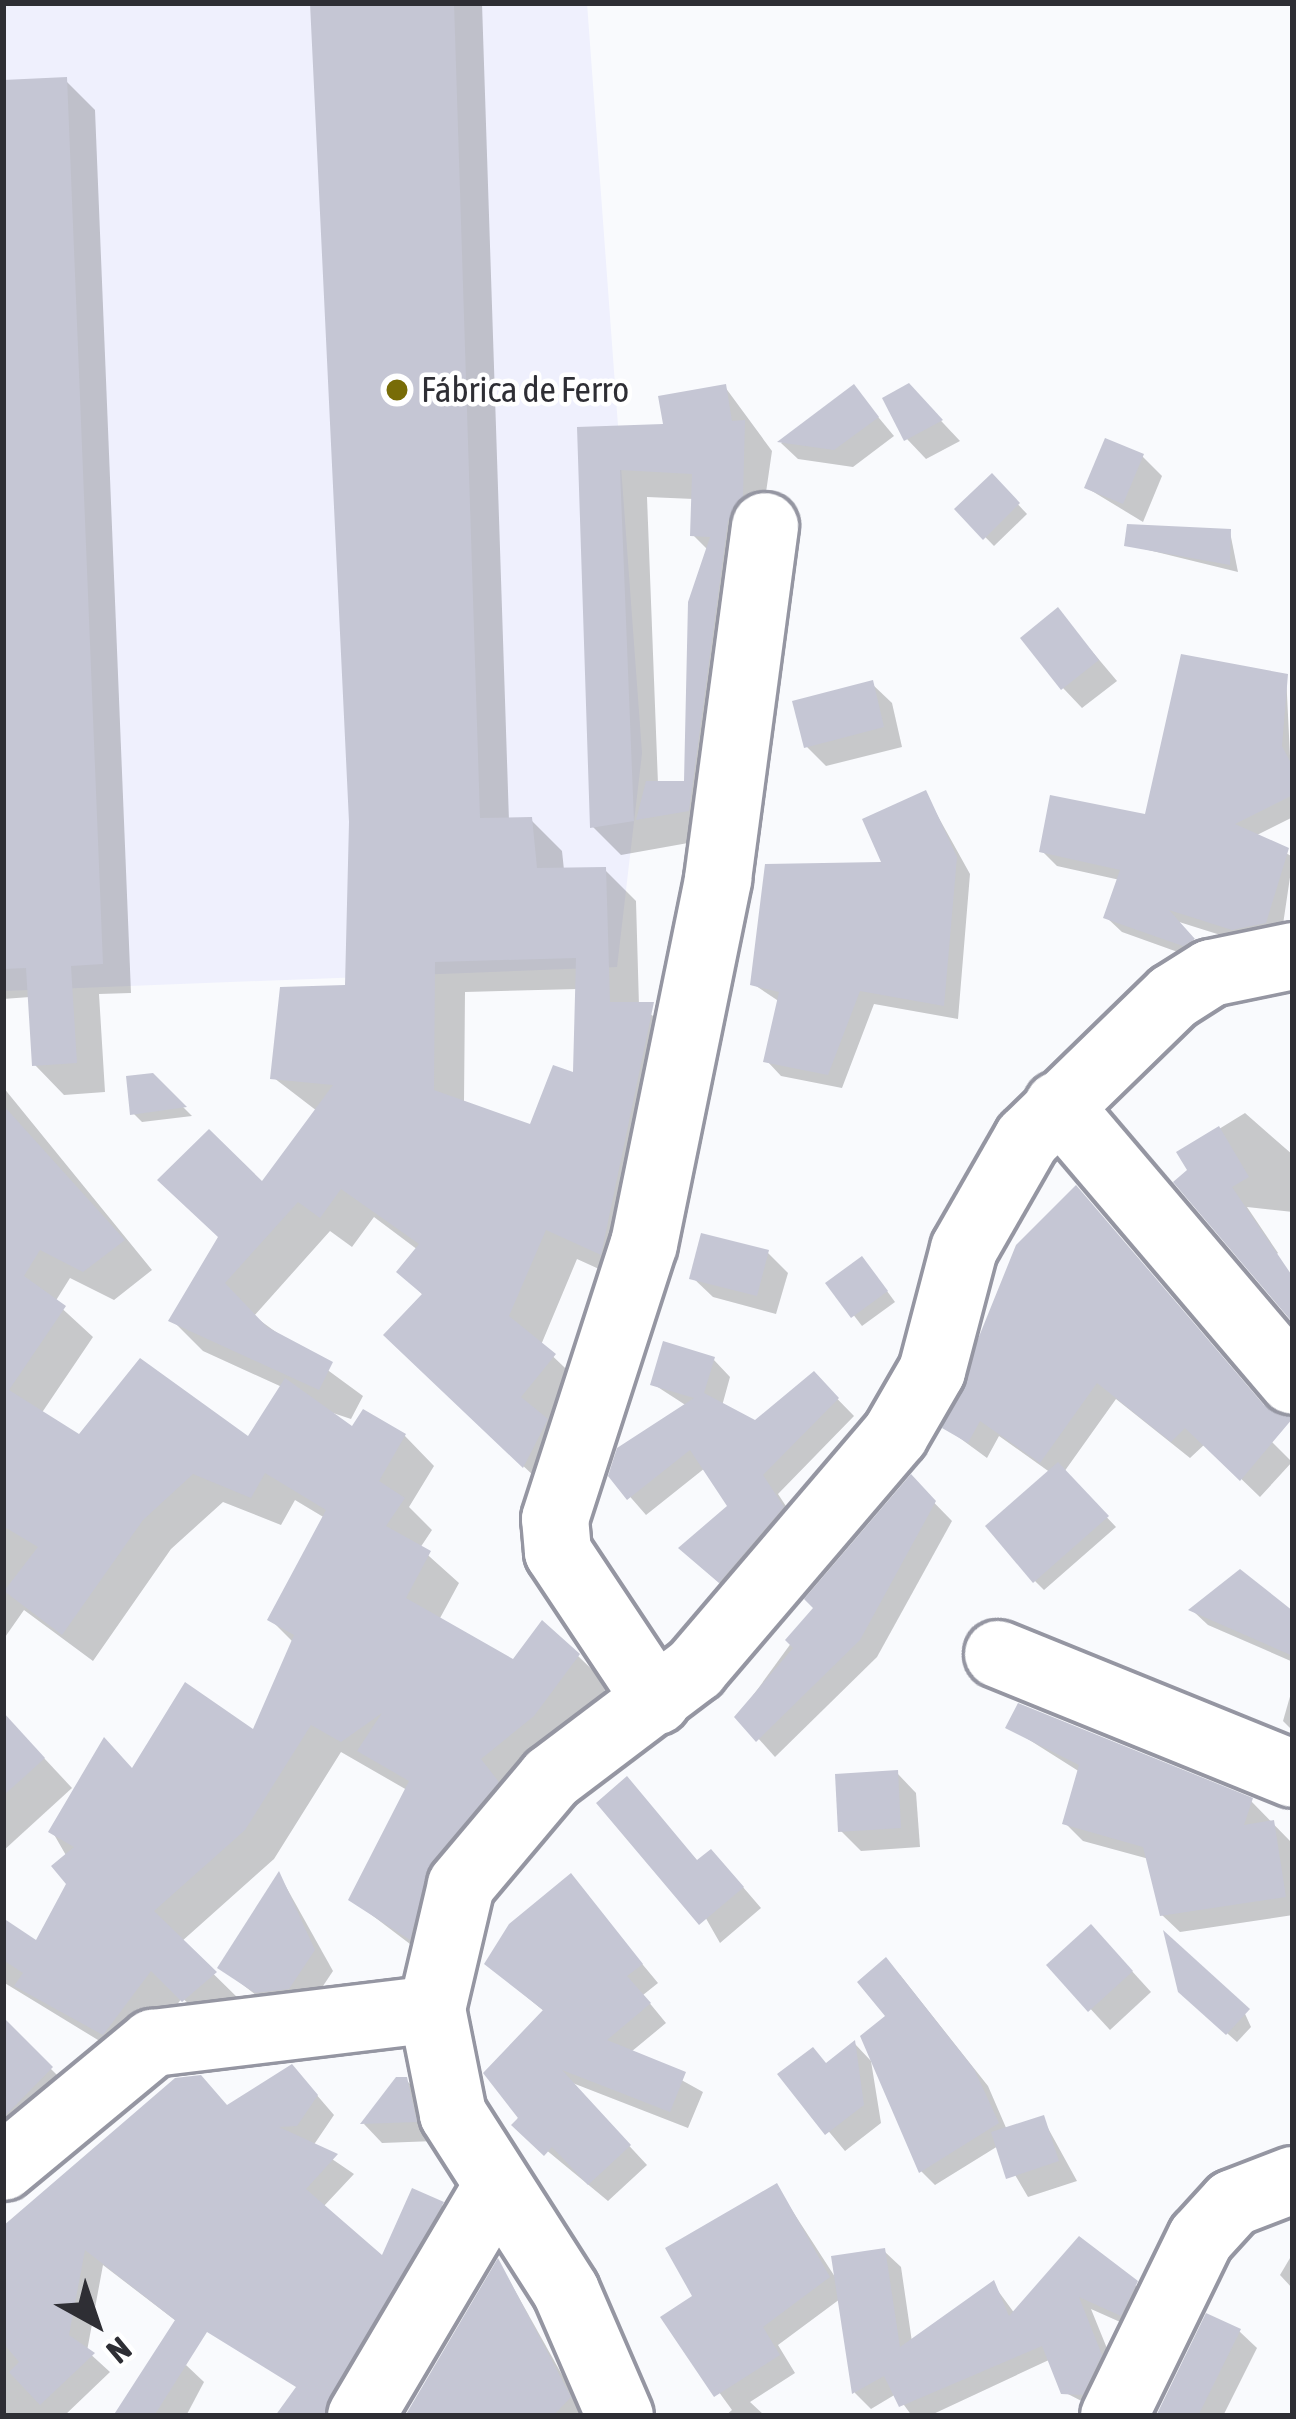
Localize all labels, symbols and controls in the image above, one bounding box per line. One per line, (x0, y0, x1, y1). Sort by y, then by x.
place label: Fábrica de Ferro (421, 368, 629, 412)
marker: Fábrica de Ferro (384, 377, 410, 403)
north arrow (36, 2263, 156, 2383)
text: N (99, 2330, 139, 2371)

